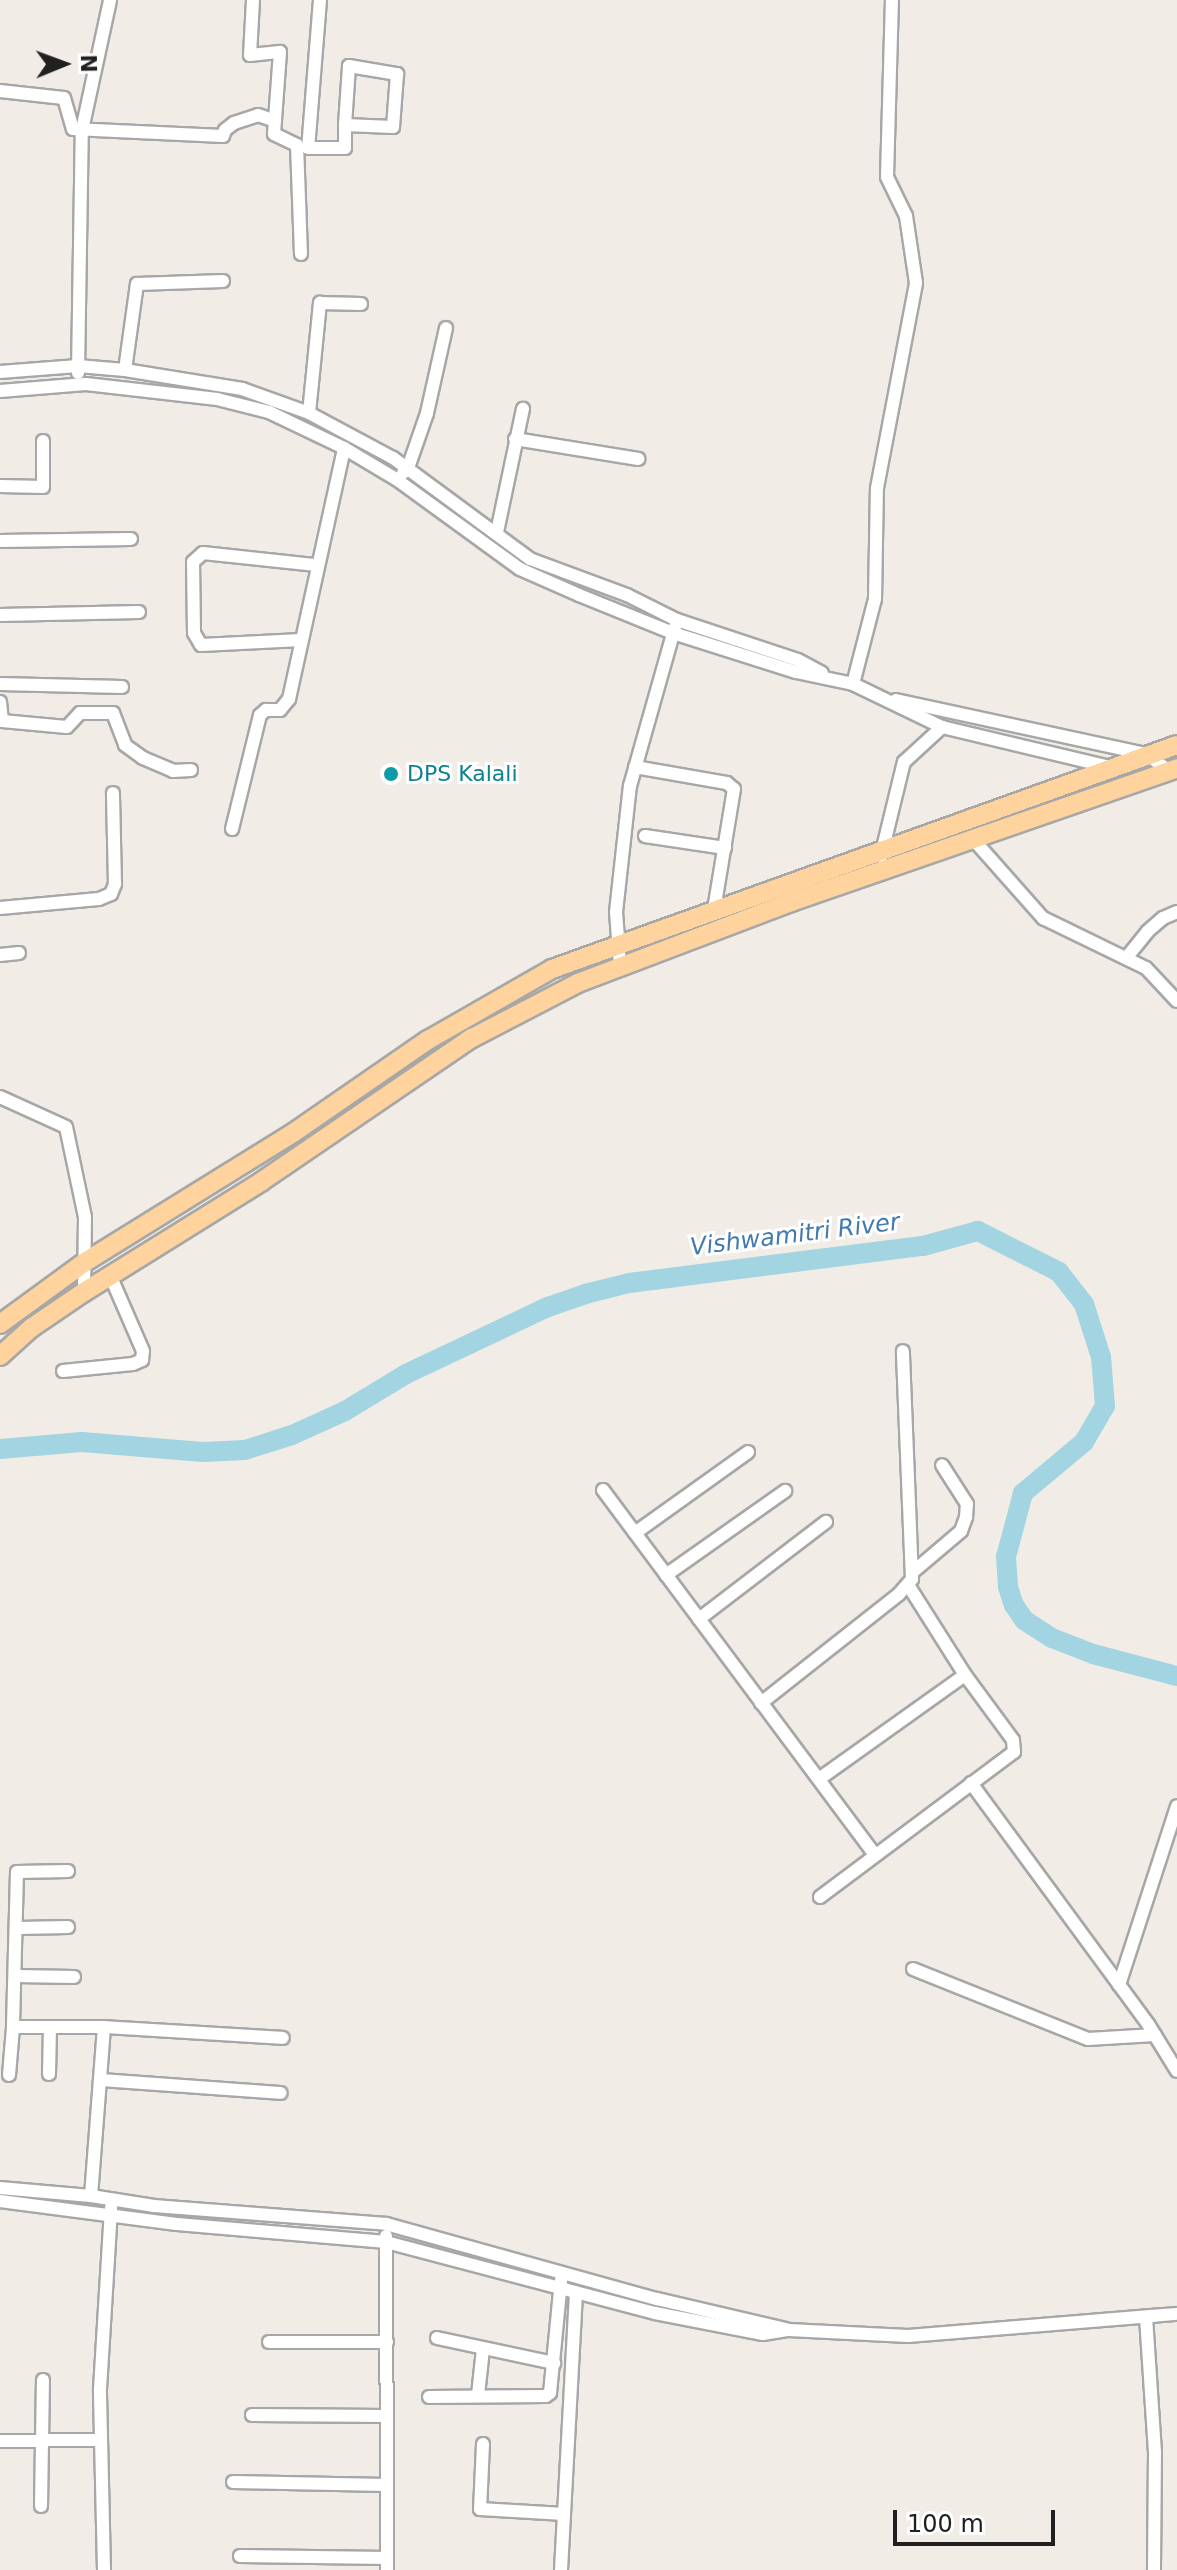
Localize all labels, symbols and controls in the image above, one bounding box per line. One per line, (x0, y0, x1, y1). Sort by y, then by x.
north arrow (24, 24, 104, 104)
text: N (76, 54, 101, 73)
place label: DPS Kalali (407, 761, 518, 787)
marker: DPS Kalali (382, 765, 400, 783)
water label: Vishwamitri River (689, 1208, 901, 1262)
scale bar (897, 2494, 1059, 2544)
text: 100 m (907, 2510, 984, 2538)

